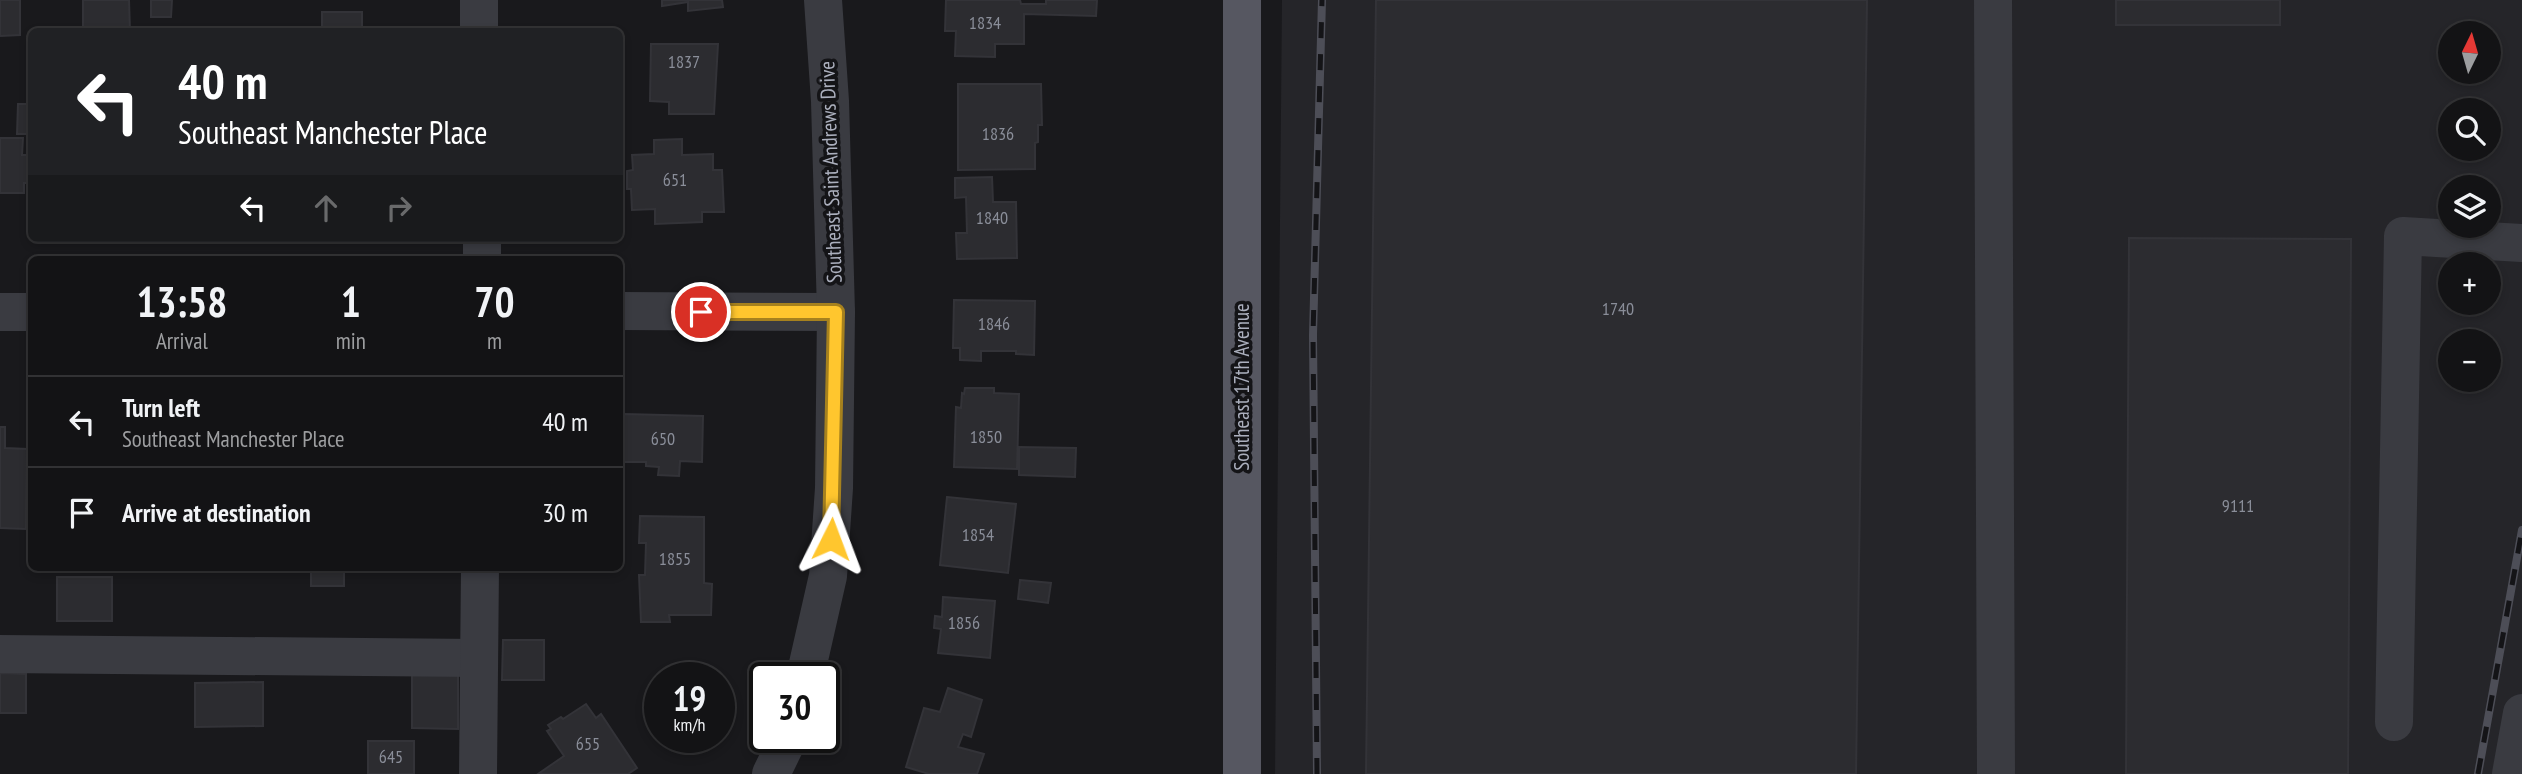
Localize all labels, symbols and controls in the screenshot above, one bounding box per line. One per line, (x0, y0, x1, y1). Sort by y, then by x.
house number: 1834 (969, 11, 1001, 34)
north arrow (2438, 21, 2501, 84)
map controls (2438, 21, 2501, 392)
text: 40 m (178, 49, 267, 113)
house number: 1837 (668, 50, 700, 73)
icon: left (63, 56, 154, 147)
street label: Southeast Saint Andrews Drive (813, 61, 848, 283)
button: search (2438, 98, 2501, 161)
text: Southeast Manchester Place (178, 111, 488, 153)
house number: 1836 (982, 122, 1014, 145)
house number: 651 (663, 168, 687, 191)
button: layers (2438, 175, 2501, 238)
icon: left (234, 189, 272, 227)
icon: ahead (307, 189, 345, 227)
icon: right (380, 189, 418, 227)
house number: 1840 (976, 206, 1008, 229)
button: + (2438, 252, 2501, 315)
text: 13:58 (136, 274, 227, 329)
text: 1 (341, 274, 361, 329)
text: 70 (474, 274, 514, 329)
pin (671, 282, 731, 342)
icon: arrive (682, 293, 720, 331)
house number: 1740 (1602, 297, 1634, 320)
street label: Southeast 17th Avenue (1228, 303, 1255, 471)
house number: 1846 (978, 312, 1010, 335)
text: Arrival (156, 326, 208, 355)
text: min (336, 326, 366, 355)
text: m (487, 326, 502, 355)
button: − (2438, 329, 2501, 392)
text: Turn left (122, 391, 200, 424)
icon: left (63, 403, 101, 441)
text: 40 m (542, 405, 588, 438)
text: Southeast Manchester Place (122, 424, 344, 453)
house number: 1850 (970, 425, 1002, 448)
house number: 650 (651, 427, 675, 450)
icon: arrive (63, 494, 101, 532)
house number: 9111 (2222, 494, 2254, 517)
text: Arrive at destination (122, 496, 311, 529)
text: 30 m (542, 496, 588, 529)
position arrow (794, 502, 868, 576)
house number: 1854 (962, 523, 994, 546)
house number: 1855 (659, 547, 691, 570)
house number: 1856 (948, 611, 980, 634)
speed limit sign: 30 (749, 662, 840, 753)
text: 19 (673, 675, 706, 721)
text: km/h (674, 713, 705, 736)
house number: 655 (576, 732, 600, 755)
house number: 645 (379, 745, 403, 768)

